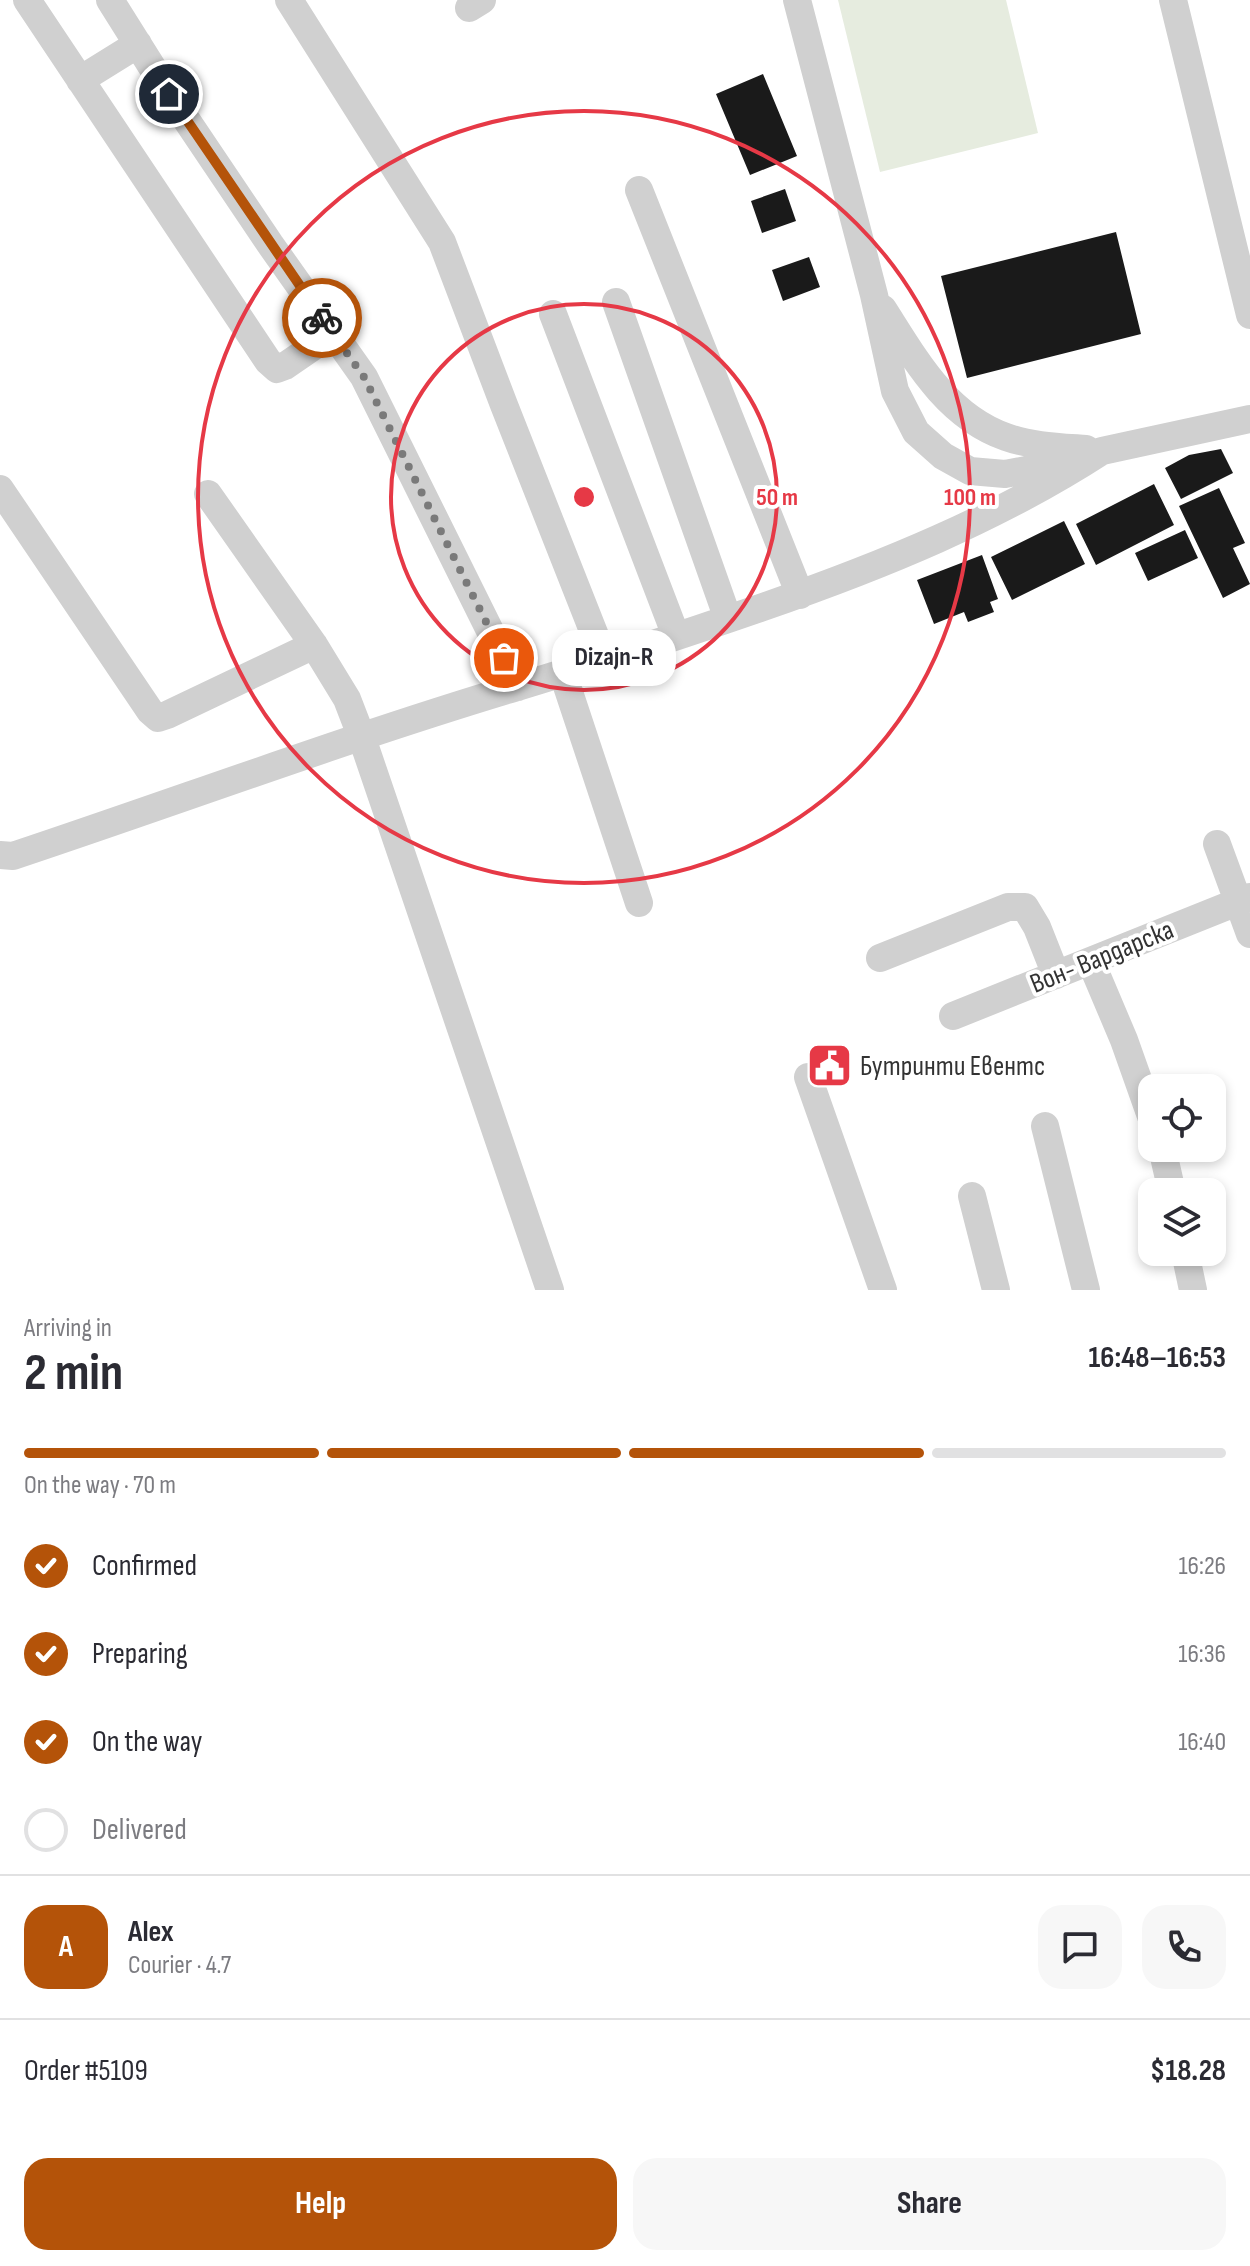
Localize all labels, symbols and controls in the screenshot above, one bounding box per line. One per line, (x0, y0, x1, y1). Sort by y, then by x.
pin (135, 60, 203, 128)
icon: home (147, 72, 191, 116)
courier (282, 278, 362, 358)
icon: bike (300, 296, 344, 340)
centre of rings (570, 483, 598, 511)
text: 50 m (756, 483, 798, 512)
text: 100 m (944, 483, 996, 512)
pin (470, 624, 538, 692)
callout: Dizajn-R (552, 630, 676, 686)
icon: bag (482, 636, 526, 680)
text: Dizajn-R (575, 642, 653, 673)
street label: Вон- Вардарска (1025, 913, 1179, 1001)
public building icon: Бутринти Евентс (805, 1042, 853, 1090)
place label: Бутринти Евентс (860, 1050, 1045, 1083)
map controls (1138, 1074, 1226, 1266)
button: locate (1138, 1074, 1226, 1162)
button: layers (1138, 1178, 1226, 1266)
text: Arriving in (24, 1313, 112, 1344)
text: 16:48–16:53 (1089, 1340, 1226, 1376)
text: 2 min (24, 1342, 123, 1405)
text: On the way · 70 m (24, 1470, 176, 1501)
icon: check (24, 1544, 68, 1588)
text: Confirmed (92, 1548, 197, 1584)
text: 16:26 (1178, 1551, 1226, 1582)
icon: check (24, 1632, 68, 1676)
text: Preparing (92, 1636, 188, 1672)
text: 16:36 (1178, 1639, 1226, 1670)
icon: check (24, 1720, 68, 1764)
text: On the way (92, 1724, 202, 1760)
text: 16:40 (1178, 1727, 1226, 1758)
text: Delivered (92, 1812, 187, 1848)
button: chat (1038, 1905, 1122, 1989)
button: phone (1142, 1905, 1226, 1989)
text: Alex (128, 1914, 174, 1950)
text: A (59, 1929, 73, 1965)
text: Courier · 4.7 (128, 1950, 231, 1981)
text: Order #5109 (24, 2053, 148, 2089)
text: $18.28 (1150, 2053, 1226, 2089)
button: Help (24, 2158, 617, 2250)
button: Share (633, 2158, 1226, 2250)

